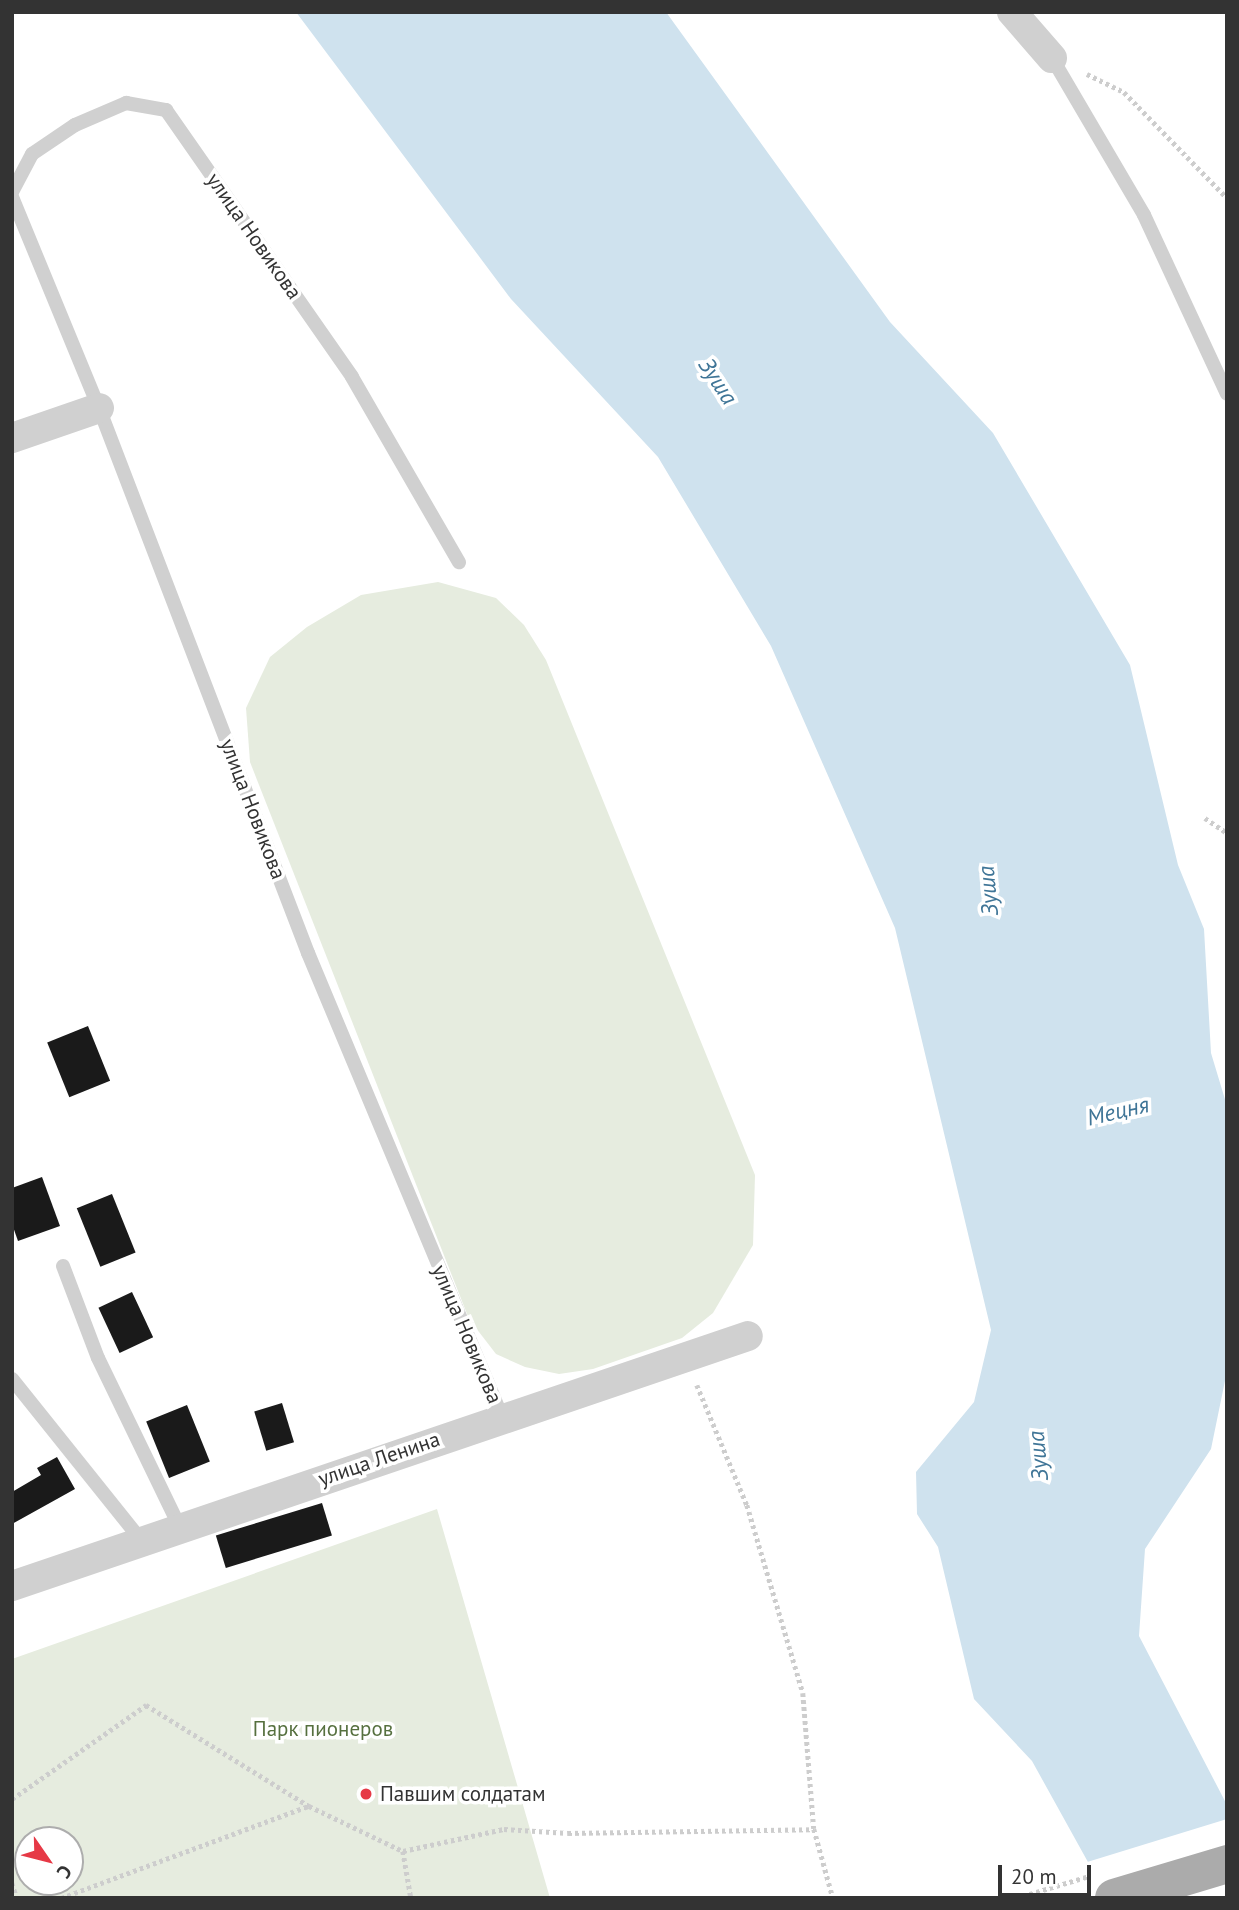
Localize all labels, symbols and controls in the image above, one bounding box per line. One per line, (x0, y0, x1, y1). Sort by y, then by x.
street label: улица Новикова (201, 168, 307, 304)
water label: Зуша (693, 352, 743, 410)
street label: улица Новикова (215, 735, 291, 883)
water label: Зуша (972, 865, 1004, 917)
water label: Мецня (1084, 1090, 1152, 1132)
street label: улица Новикова (426, 1261, 508, 1407)
street label: улица Ленина (315, 1426, 443, 1492)
water label: Зуша (1022, 1430, 1054, 1482)
park label: Парк пионеров (253, 1716, 393, 1742)
place label: Павшим солдатам (380, 1781, 546, 1807)
marker: Павшим солдатам (358, 1786, 374, 1802)
north arrow (14, 1826, 84, 1896)
scale bar (1001, 1850, 1094, 1894)
text: С (52, 1861, 77, 1883)
text: 20 m (1011, 1863, 1057, 1890)

